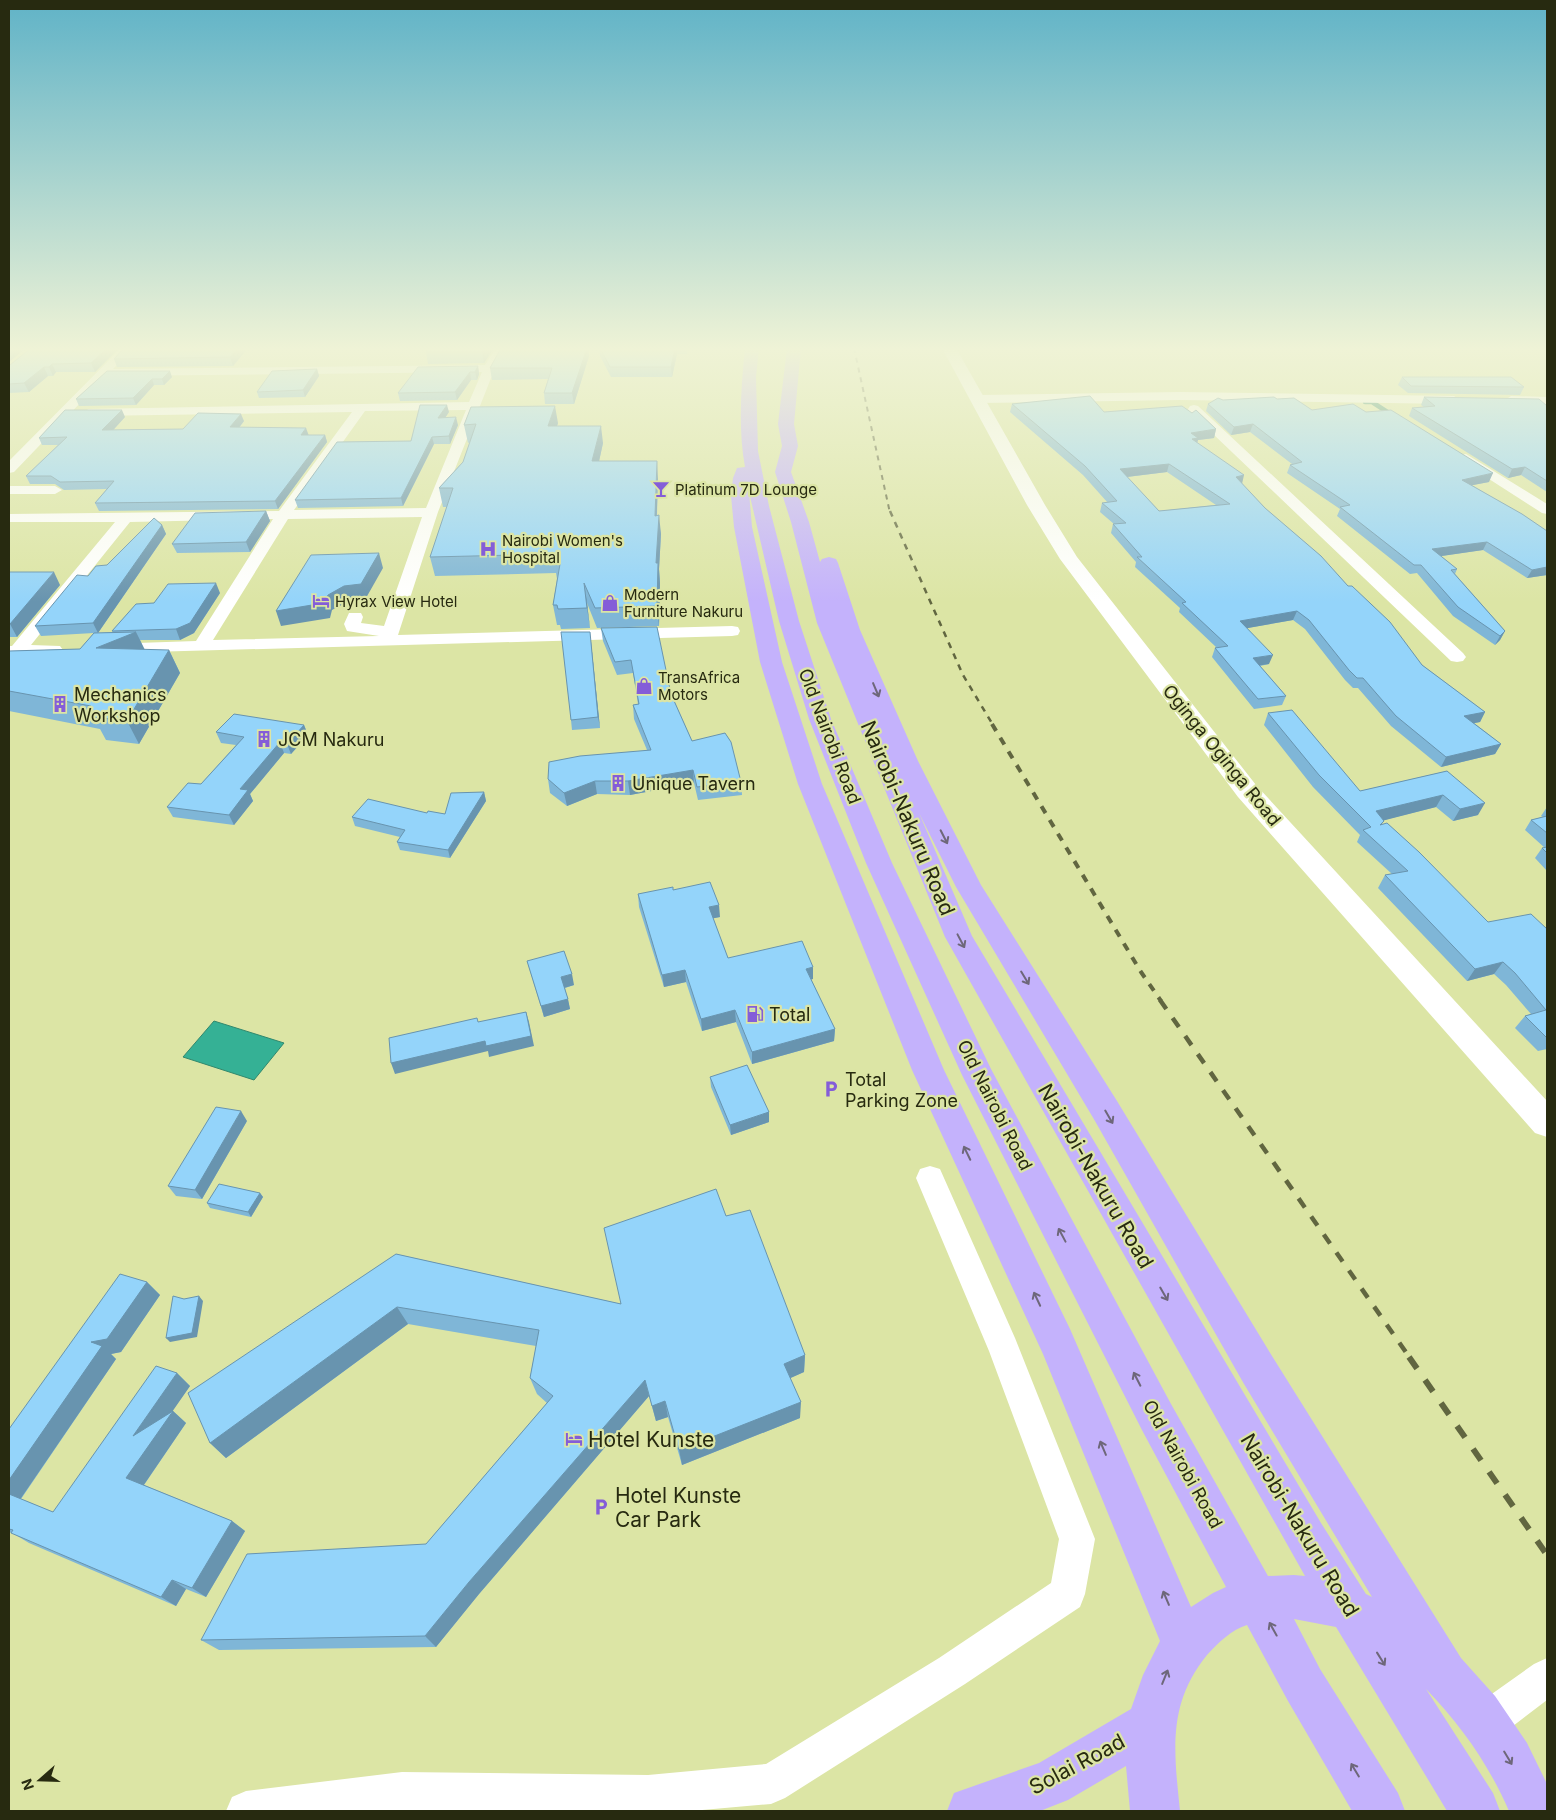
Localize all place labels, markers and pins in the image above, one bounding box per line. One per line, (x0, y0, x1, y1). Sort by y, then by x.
bar icon: Platinum 7D Lounge (651, 479, 671, 499)
place label: Platinum 7D Lounge (675, 480, 817, 499)
place label: Nairobi Women's Hospital (502, 531, 623, 567)
hospital icon: Nairobi Women's Hospital (478, 539, 498, 559)
place label: Modern Furniture Nakuru (624, 585, 743, 621)
hotel icon: Hyrax View Hotel (311, 591, 331, 611)
place label: Hyrax View Hotel (335, 592, 457, 611)
shop icon: Modern Furniture Nakuru (600, 593, 620, 613)
place label: TransAfrica Motors (658, 668, 740, 704)
shop icon: TransAfrica Motors (634, 676, 654, 696)
place label: Mechanics Workshop (74, 684, 167, 726)
building icon: Mechanics Workshop (50, 694, 70, 714)
building icon: JCM Nakuru (254, 729, 274, 749)
place label: JCM Nakuru (278, 729, 384, 750)
building icon: Unique Tavern (608, 773, 628, 793)
place label: Unique Tavern (632, 773, 756, 794)
fuel station icon: Total (745, 1004, 765, 1024)
place label: Total (769, 1004, 810, 1025)
place label: Total Parking Zone (845, 1069, 958, 1111)
parking icon: Total Parking Zone (821, 1079, 841, 1099)
place label: Hotel Kunste (588, 1427, 714, 1452)
hotel icon: Hotel Kunste (564, 1429, 584, 1449)
place label: Hotel Kunste Car Park (615, 1483, 741, 1532)
parking icon: Hotel Kunste Car Park (591, 1497, 611, 1517)

